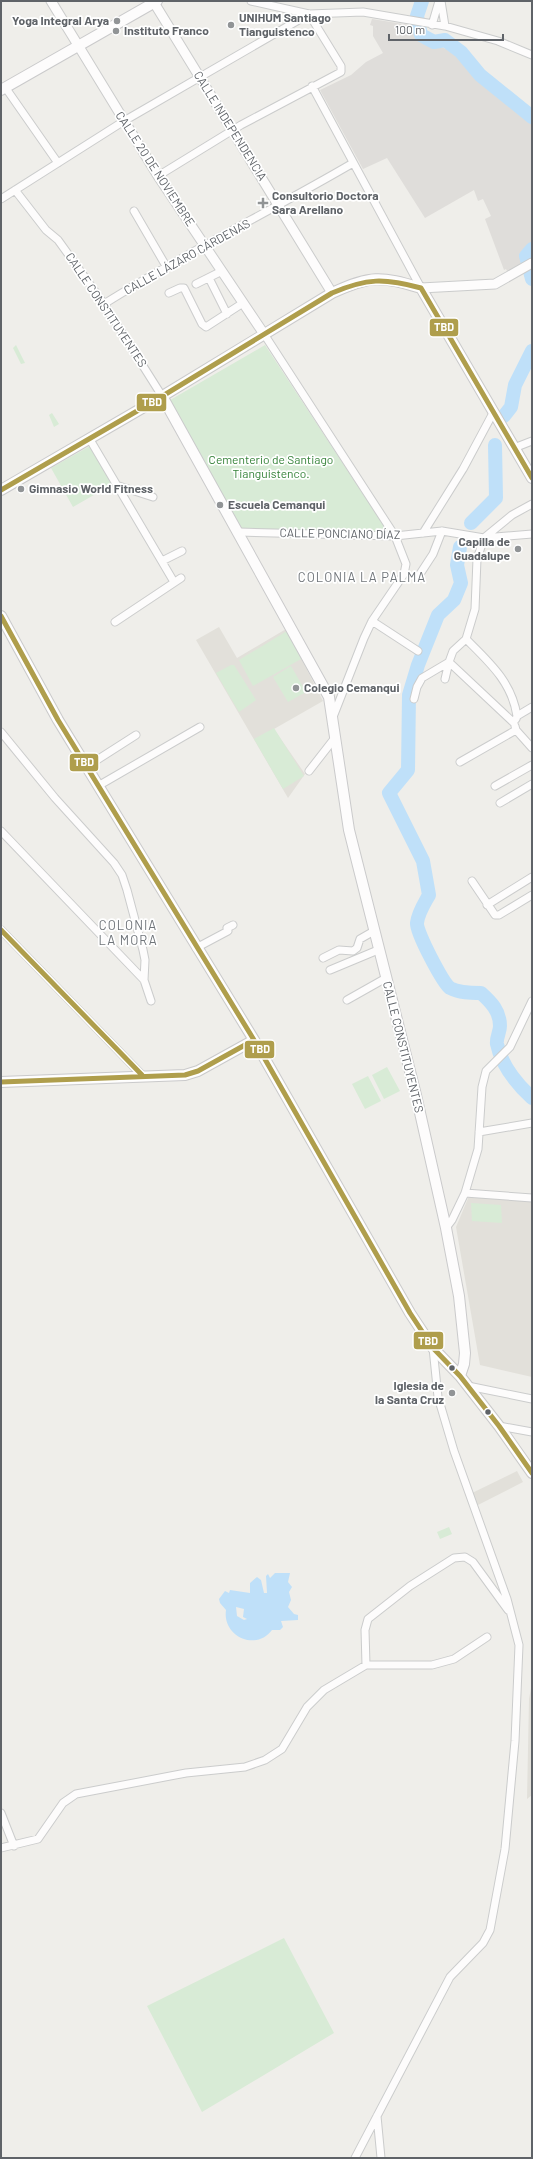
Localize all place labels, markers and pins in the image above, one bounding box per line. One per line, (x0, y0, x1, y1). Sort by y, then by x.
place label: UNIHUM Santiago Tianguistenco (239, 10, 331, 38)
place label: Yoga Integral Arya (12, 13, 109, 27)
marker: Yoga Integral Arya (112, 16, 122, 26)
marker: UNIHUM Santiago Tianguistenco (226, 20, 236, 30)
place label: Instituto Franco (124, 23, 209, 37)
marker: Instituto Franco (111, 26, 121, 36)
place label: Consultorio Doctora Sara Arellano (272, 188, 379, 216)
marker: Consultorio Doctora Sara Arellano (257, 197, 269, 209)
place label: Gimnasio World Fitness (29, 481, 153, 495)
marker: Gimnasio World Fitness (16, 484, 26, 494)
place label: Escuela Cemanqui (228, 497, 325, 511)
marker: Escuela Cemanqui (215, 500, 225, 510)
place label: Capilla de Guadalupe (454, 534, 510, 562)
marker: Capilla de Guadalupe (513, 544, 523, 554)
place label: Colegio Cemanqui (304, 680, 399, 694)
marker: Colegio Cemanqui (291, 683, 301, 693)
unlabelled marker (447, 1363, 457, 1373)
place label: Iglesia de la Santa Cruz (375, 1378, 444, 1406)
marker: Iglesia de la Santa Cruz (447, 1388, 457, 1398)
unlabelled marker (483, 1407, 493, 1417)

